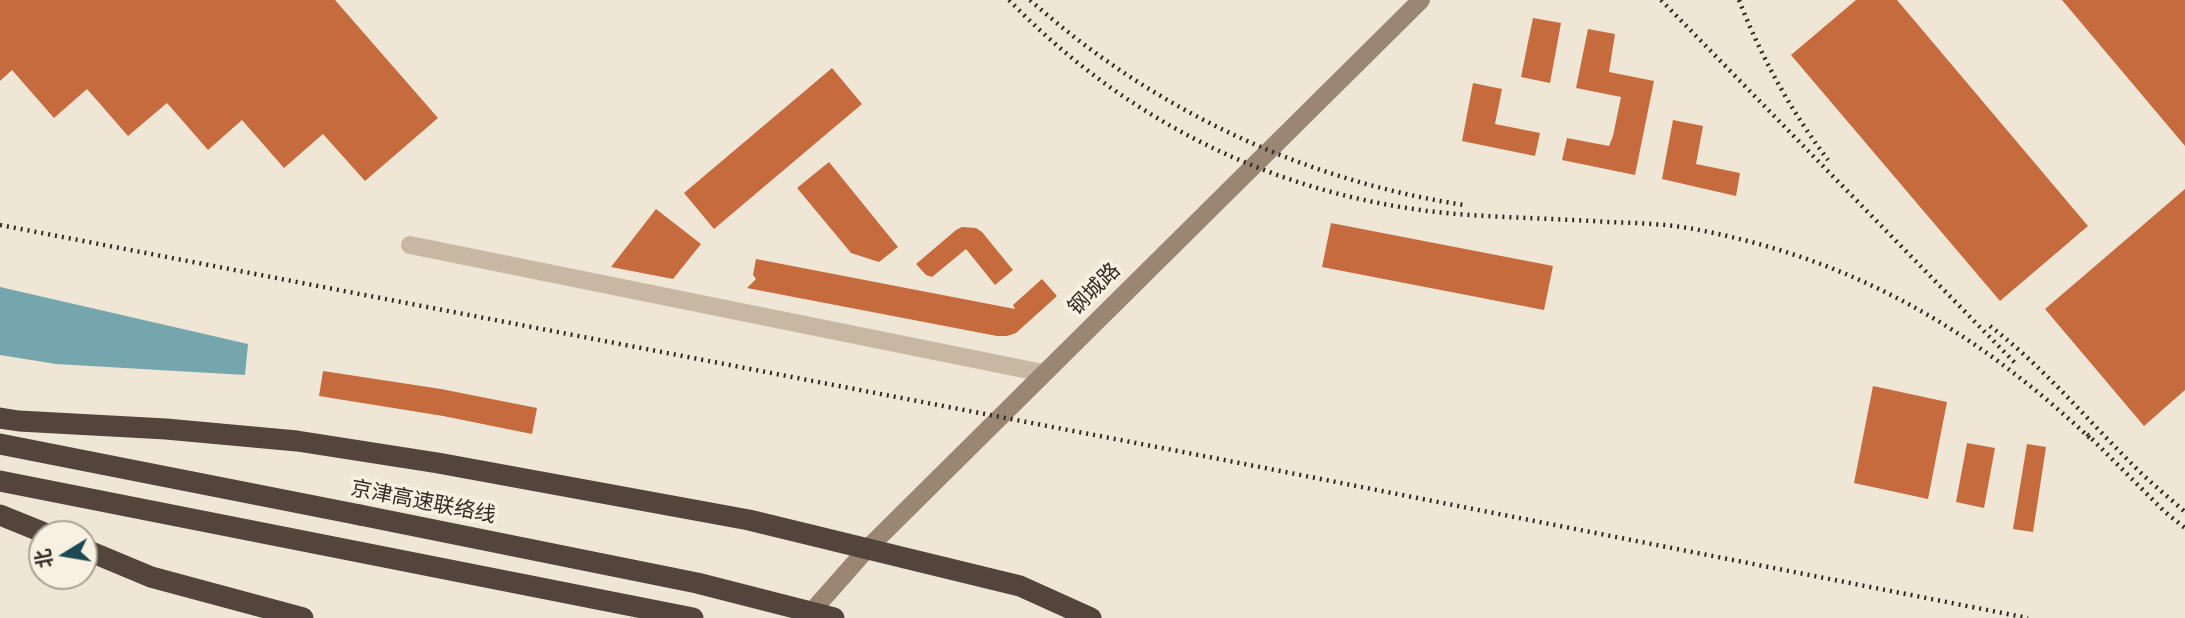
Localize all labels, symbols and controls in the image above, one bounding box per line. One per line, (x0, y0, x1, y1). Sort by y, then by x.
street label: 钢城路 (1064, 259, 1126, 321)
street label: 京津高速联络线 (348, 477, 498, 529)
north arrow (28, 520, 98, 590)
text: 北 (31, 547, 57, 570)

